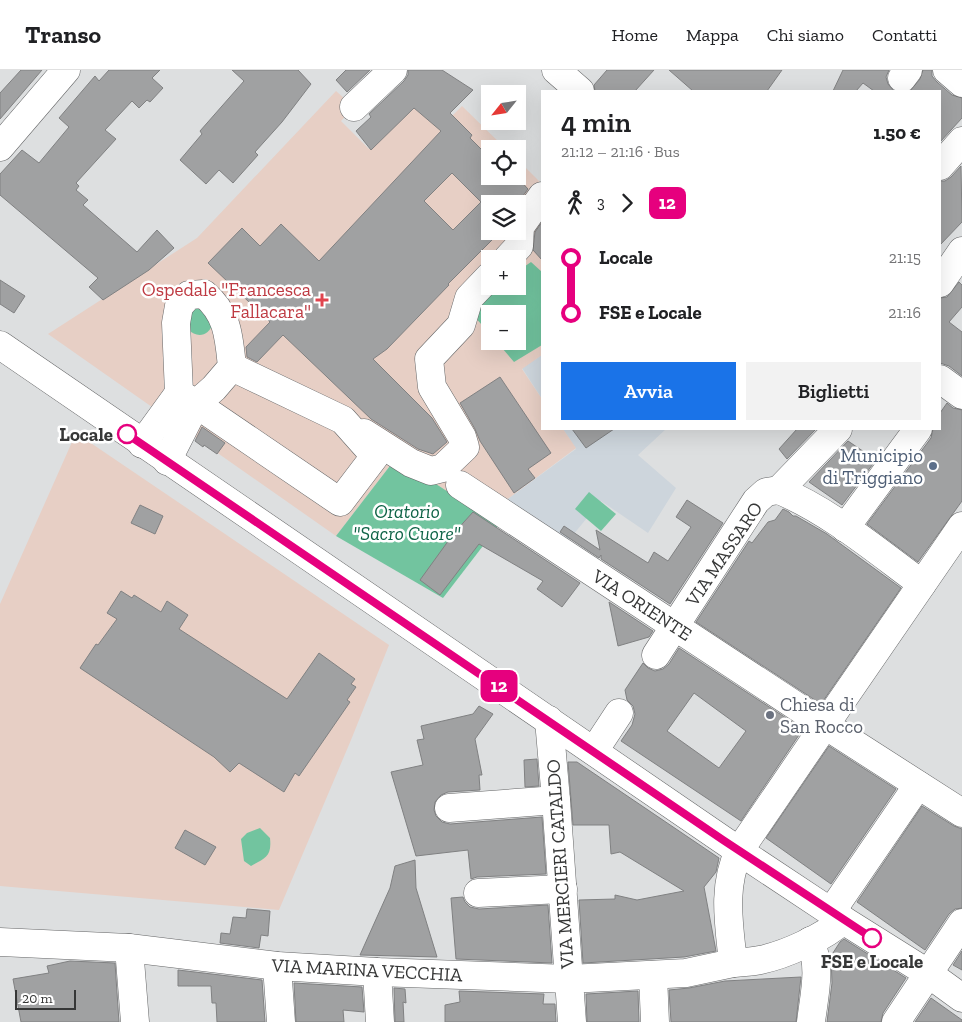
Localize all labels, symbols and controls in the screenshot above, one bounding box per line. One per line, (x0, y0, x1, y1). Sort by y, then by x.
text: Transo (25, 20, 101, 49)
text: Home (612, 24, 658, 46)
text: Mappa (686, 24, 739, 46)
text: Chi siamo (767, 24, 844, 46)
text: Contatti (872, 24, 937, 46)
north arrow (481, 85, 526, 130)
map controls (481, 85, 526, 350)
text: 4 min (561, 106, 631, 139)
text: 1.50 € (873, 121, 921, 144)
button: locate (481, 140, 526, 185)
text: 21:12 – 21:16 · Bus (561, 142, 680, 161)
icon: walk (561, 189, 589, 217)
icon: forward (613, 189, 641, 217)
text: 12 (659, 192, 676, 214)
text: 3 (597, 193, 605, 212)
button: layers (481, 195, 526, 240)
text: Locale (599, 246, 653, 269)
text: 21:15 (889, 248, 921, 267)
button: + (481, 250, 526, 295)
place label: Ospedale "Francesca Fallacara" (142, 278, 311, 323)
marker: Ospedale "Francesca Fallacara" (315, 293, 329, 307)
text: FSE e Locale (599, 301, 702, 324)
text: 21:16 (888, 303, 921, 322)
button: − (481, 305, 526, 350)
button: Avvia (561, 362, 736, 420)
button: Biglietti (746, 362, 921, 420)
place label: Locale (59, 423, 113, 446)
marker: Locale (117, 424, 137, 444)
place label: Municipio di Triggiano (823, 444, 923, 489)
marker: Municipio di Triggiano (927, 460, 939, 472)
street label: VIA MASSARO (680, 497, 767, 611)
park label: Oratorio "Sacro Cuore" (353, 500, 461, 545)
street label: VIA ORIENTE (587, 564, 696, 646)
line badge: 12 (476, 670, 522, 702)
text: 12 (491, 675, 507, 697)
place label: Chiesa di San Rocco (780, 693, 863, 738)
marker: Chiesa di San Rocco (764, 709, 776, 721)
street label: VIA MERCIERI CATALDO (541, 758, 579, 970)
marker: FSE e Locale (862, 928, 882, 948)
place label: FSE e Locale (821, 950, 923, 973)
street label: VIA MARINA VECCHIA (270, 953, 464, 987)
scale bar (15, 987, 76, 1010)
text: 20 m (22, 990, 53, 1007)

